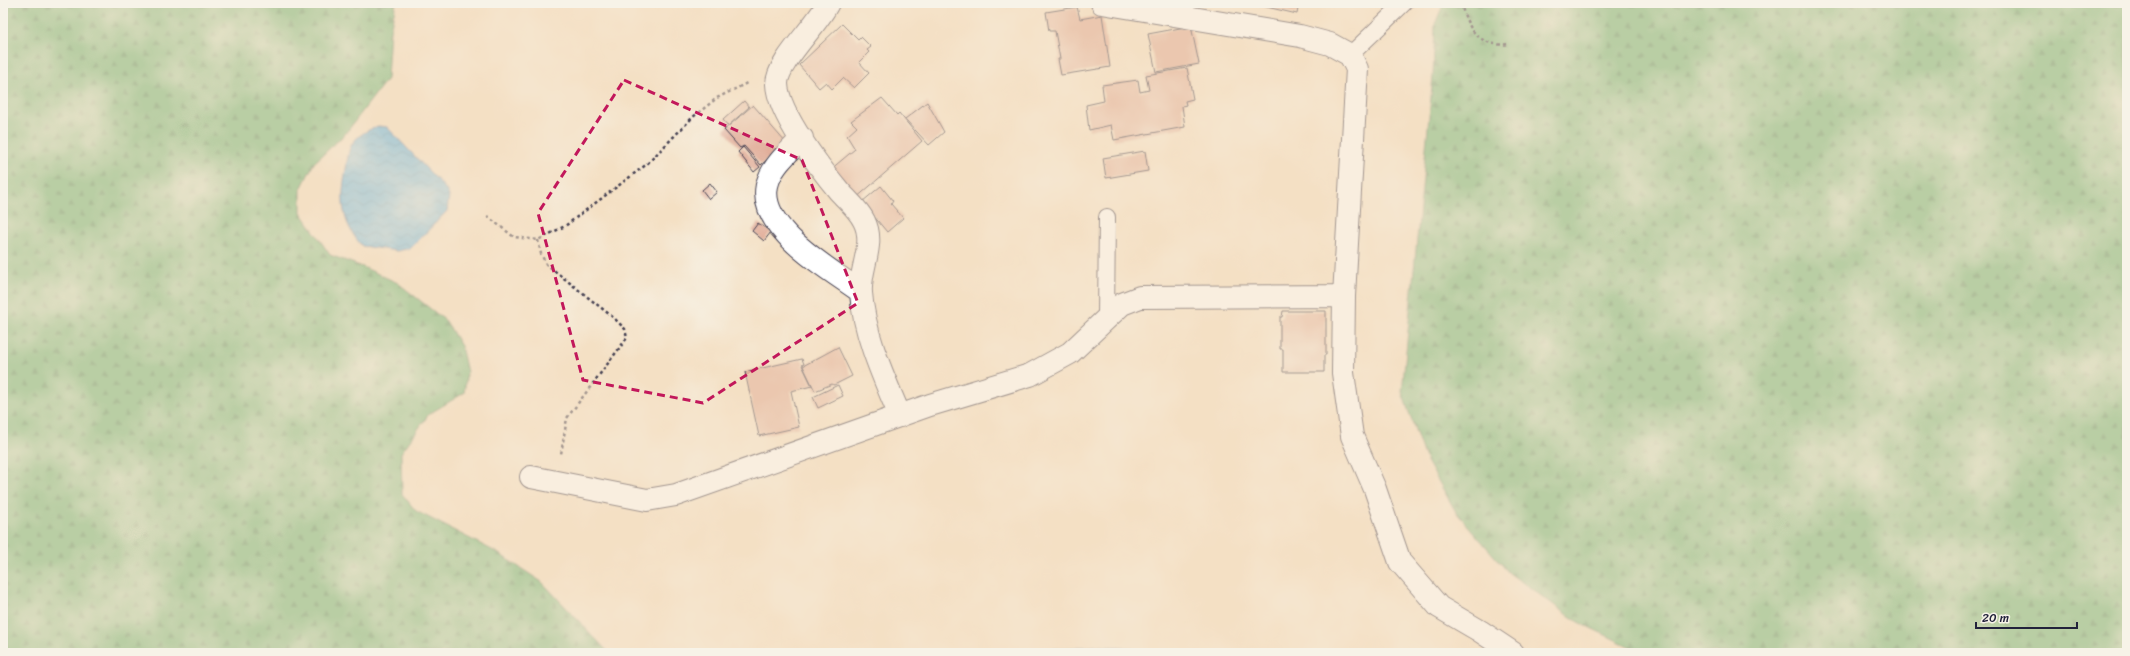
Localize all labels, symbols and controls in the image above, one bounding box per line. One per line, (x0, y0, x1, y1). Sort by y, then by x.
scale bar (1976, 604, 2077, 630)
text: 20 m (1982, 607, 2009, 629)

